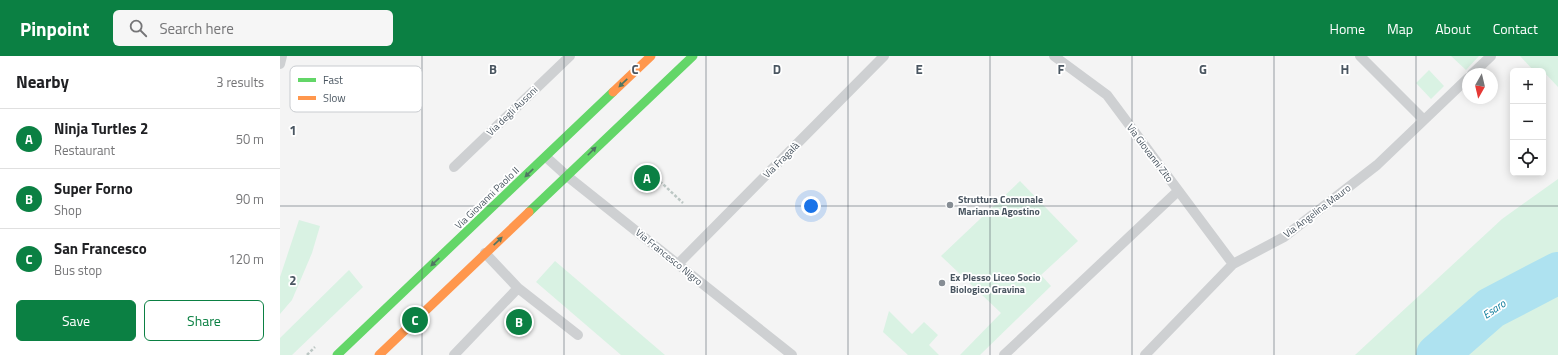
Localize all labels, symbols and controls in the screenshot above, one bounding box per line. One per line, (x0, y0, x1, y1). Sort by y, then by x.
search box (113, 10, 393, 46)
text: Pinpoint (20, 14, 89, 43)
icon: search (127, 17, 149, 39)
text: Search here (159, 17, 234, 40)
text: Home (1330, 18, 1365, 39)
text: Map (1387, 18, 1413, 39)
text: About (1435, 18, 1471, 39)
text: Contact (1493, 18, 1538, 39)
text: B (489, 59, 497, 79)
text: C (631, 59, 639, 79)
text: D (773, 59, 781, 79)
text: E (915, 59, 923, 79)
text: F (1058, 59, 1065, 79)
text: G (1199, 59, 1207, 79)
text: H (1341, 59, 1349, 79)
legend (290, 66, 422, 112)
north arrow (1462, 68, 1498, 104)
map controls (1510, 68, 1546, 176)
button: + (1510, 68, 1546, 104)
text: Nearby (16, 69, 69, 95)
text: 3 results (216, 72, 264, 92)
text: Fast (323, 72, 343, 88)
one-way arrow (618, 78, 628, 88)
street label: Via degli Ausoni (483, 83, 541, 139)
text: Slow (323, 90, 346, 106)
button: − (1510, 104, 1546, 140)
text: Ninja Turtles 2 (54, 117, 148, 140)
text: 1 (289, 120, 297, 140)
street label: Via Giovanni Zito (1123, 121, 1177, 185)
text: A (25, 129, 33, 149)
text: 50 m (236, 129, 264, 149)
street label: Via Fragalà (759, 138, 803, 182)
text: Restaurant (54, 140, 115, 160)
button: locate (1510, 140, 1546, 176)
one-way arrow (587, 146, 597, 156)
street label: Via Giovanni Paolo II (451, 163, 523, 233)
pin: A (634, 163, 660, 193)
one-way arrow (524, 168, 534, 178)
text: Super Forno (54, 177, 133, 200)
street label: Via Angelina Mauro (1280, 181, 1354, 241)
text: B (25, 189, 33, 209)
text: 90 m (236, 189, 264, 209)
place label: Struttura Comunale Marianna Agostino (958, 192, 1043, 219)
your location (801, 196, 821, 216)
text: Shop (54, 200, 82, 220)
marker: Struttura Comunale Marianna Agostino (945, 200, 955, 210)
street label: Via Francesco Nigro (632, 225, 706, 289)
one-way arrow (493, 236, 503, 246)
text: San Francesco (54, 237, 147, 260)
text: C (25, 249, 33, 269)
text: 120 m (228, 249, 264, 269)
one-way arrow (430, 258, 440, 267)
text: Bus stop (54, 260, 102, 280)
text: 2 (289, 270, 297, 290)
place label: Ex Plesso Liceo Socio Biologico Gravina (950, 270, 1041, 297)
marker: Ex Plesso Liceo Socio Biologico Gravina (937, 278, 947, 288)
water label: Esaro (1479, 295, 1509, 322)
button: Save (16, 300, 136, 341)
button: Share (144, 300, 264, 341)
pin: C (402, 305, 428, 335)
pin: B (506, 307, 532, 337)

